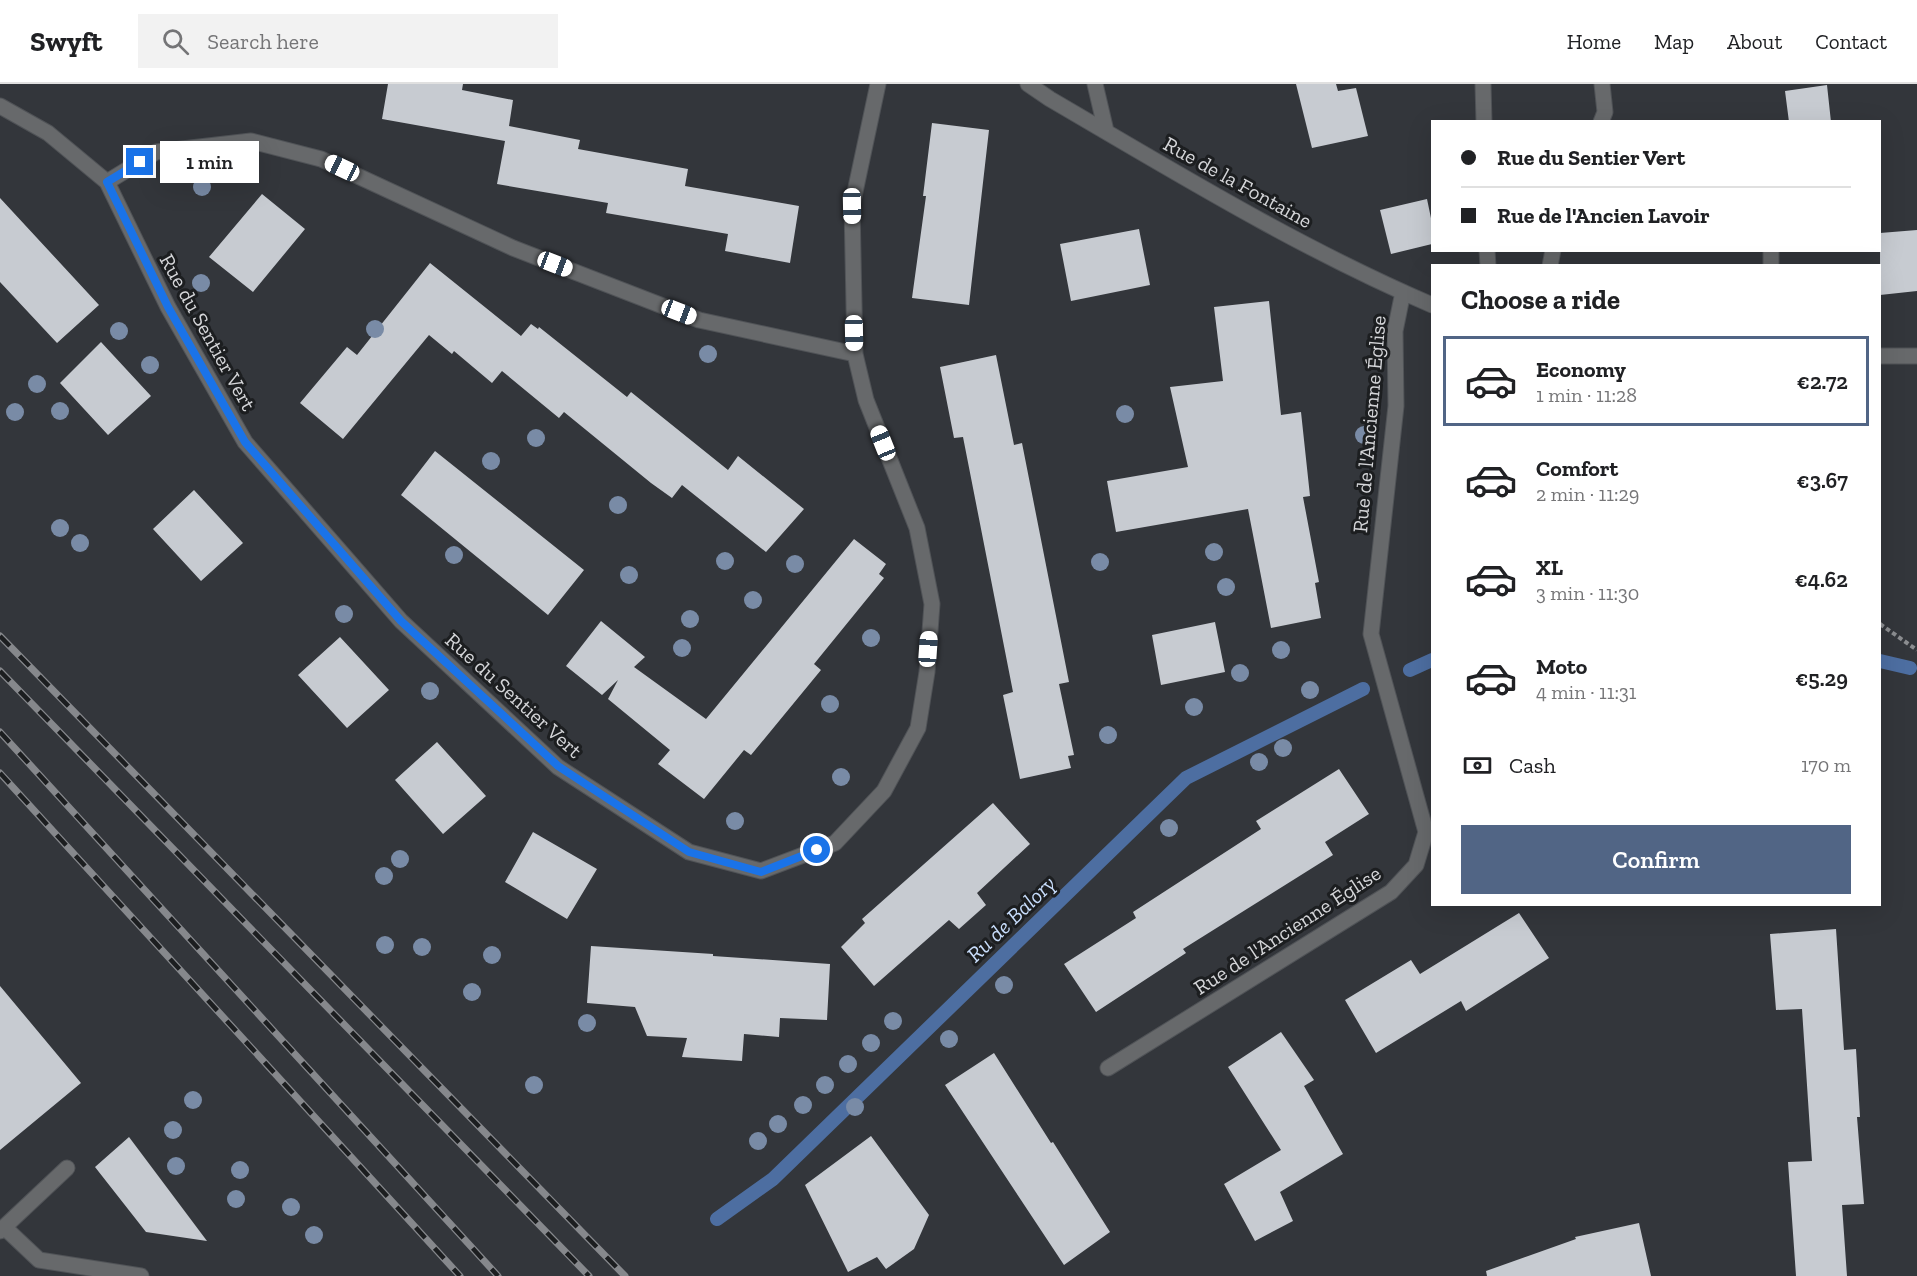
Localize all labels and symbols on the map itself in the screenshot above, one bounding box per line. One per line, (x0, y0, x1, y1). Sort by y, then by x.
street label: Rue de la Fontaine (1159, 131, 1317, 233)
callout: 1 min (161, 141, 260, 183)
route end (126, 148, 153, 175)
car (322, 152, 362, 184)
car (843, 188, 861, 224)
street label: Rue du Sentier Vert (155, 249, 262, 415)
car (535, 249, 575, 279)
car (659, 297, 699, 327)
street label: Rue de l'Ancienne Église (1347, 314, 1391, 534)
car (845, 315, 863, 351)
car (868, 423, 898, 463)
street label: Rue du Sentier Vert (440, 627, 588, 763)
car (918, 630, 938, 668)
route start (803, 836, 830, 863)
street label: Rue de l'Ancienne Église (1189, 860, 1385, 1000)
water label: Ru de Balory (961, 870, 1061, 968)

